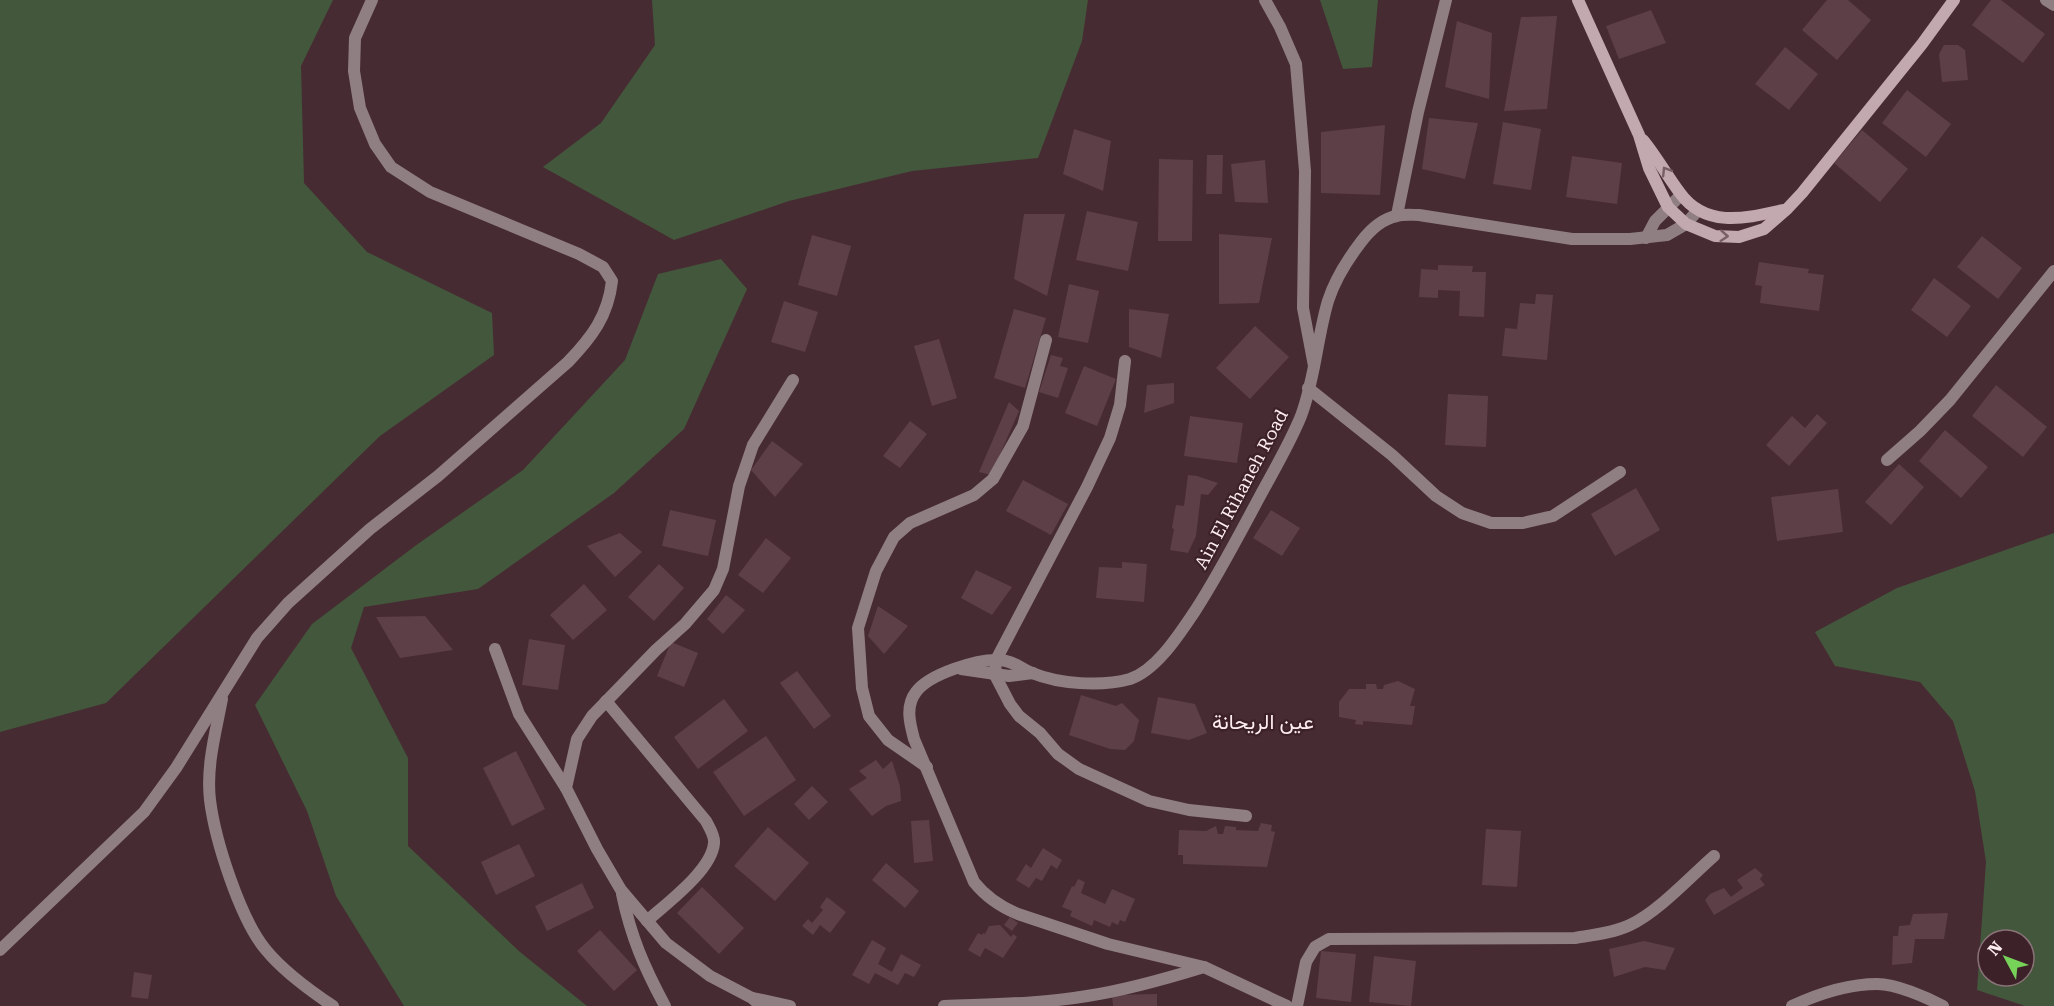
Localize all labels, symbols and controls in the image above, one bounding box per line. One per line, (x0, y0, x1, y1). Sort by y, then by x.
one-way arrow (1662, 167, 1674, 177)
one-way arrow (1719, 229, 1728, 242)
street label: Ain El Rihaneh Road (1190, 405, 1292, 572)
district label: عين الريحانة (1212, 710, 1314, 735)
north arrow (1976, 928, 2036, 988)
text: N (1984, 938, 2006, 959)

